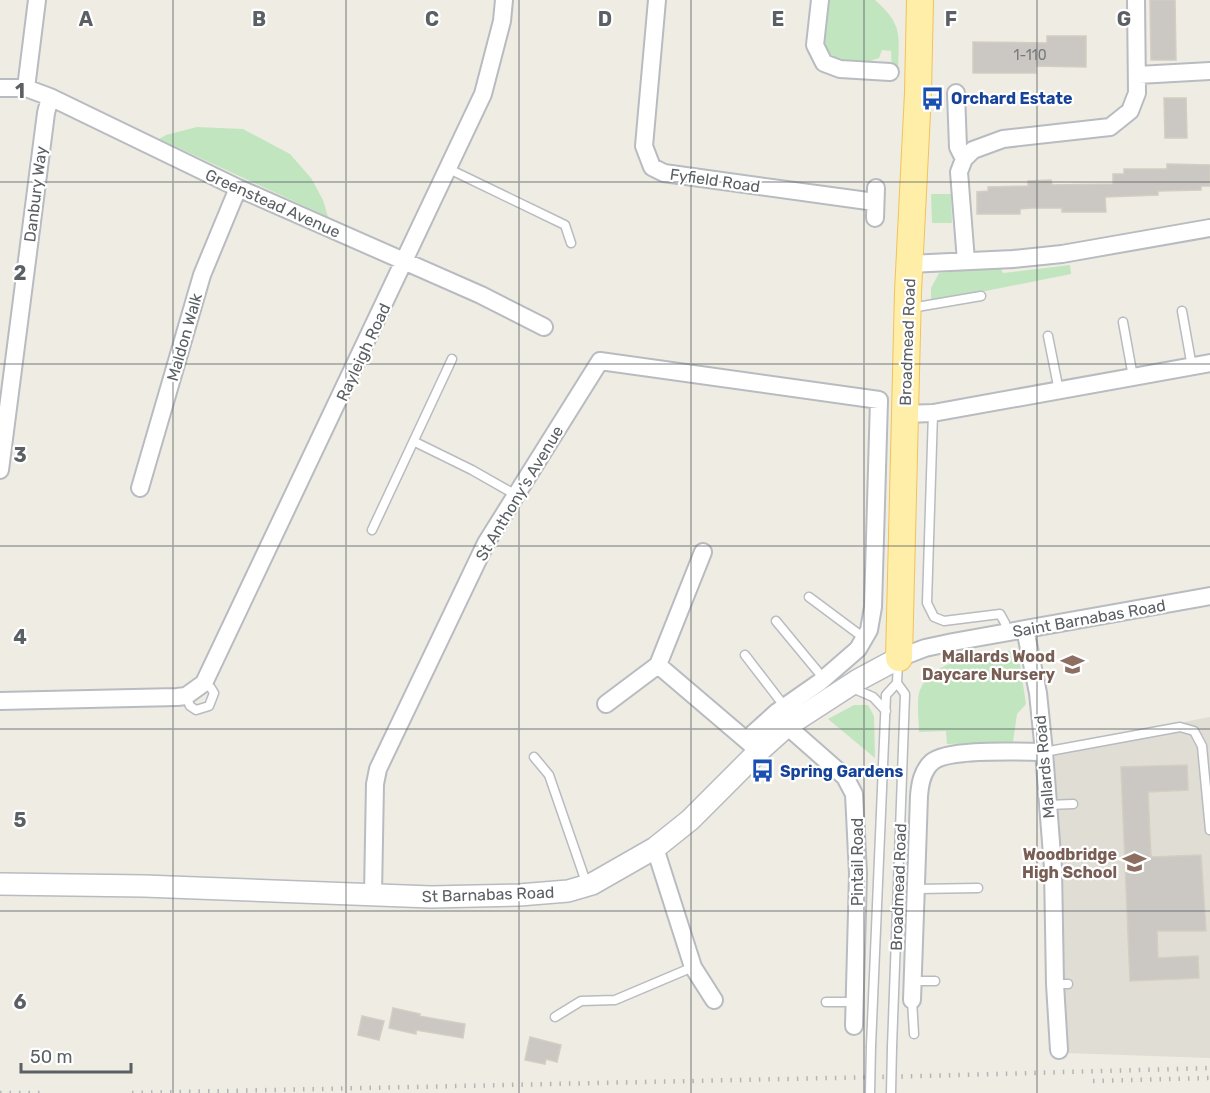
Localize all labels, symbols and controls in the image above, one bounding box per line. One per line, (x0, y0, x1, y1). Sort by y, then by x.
text: A (79, 7, 94, 31)
text: B (252, 7, 266, 31)
text: C (425, 7, 439, 31)
text: D (598, 7, 612, 31)
text: E (772, 7, 784, 31)
text: F (945, 7, 957, 31)
text: G (1117, 7, 1131, 31)
house number: 1-110 (1013, 47, 1047, 64)
text: 1 (15, 79, 25, 103)
bus stop icon: Orchard Estate (920, 85, 946, 111)
place label: Orchard Estate (951, 89, 1072, 108)
street label: Danbury Way (20, 145, 51, 243)
street label: Greenstead Avenue (202, 165, 343, 242)
street label: Fyfield Road (669, 165, 761, 196)
text: 2 (14, 261, 27, 285)
street label: Broadmead Road (896, 278, 919, 406)
street label: Maldon Walk (163, 290, 206, 383)
street label: Rayleigh Road (332, 300, 394, 404)
street label: St Anthony's Avenue (472, 422, 567, 564)
text: 3 (13, 443, 27, 467)
street label: Saint Barnabas Road (1011, 596, 1167, 641)
text: 4 (13, 625, 27, 649)
place label: Mallards Wood Daycare Nursery (922, 647, 1055, 684)
school or university icon: Mallards Wood Daycare Nursery (1060, 652, 1086, 678)
street label: Mallards Road (1031, 715, 1058, 819)
bus stop icon: Spring Gardens (749, 758, 775, 784)
place label: Spring Gardens (780, 762, 903, 781)
text: 5 (14, 808, 27, 832)
street label: Pintail Road (848, 818, 867, 906)
street label: Broadmead Road (887, 823, 910, 951)
place label: Woodbridge High School (1022, 845, 1117, 882)
school or university icon: Woodbridge High School (1122, 850, 1148, 876)
street label: St Barnabas Road (421, 883, 555, 906)
text: 6 (13, 990, 27, 1014)
scale bar (21, 1036, 130, 1074)
text: 50 m (30, 1046, 73, 1068)

